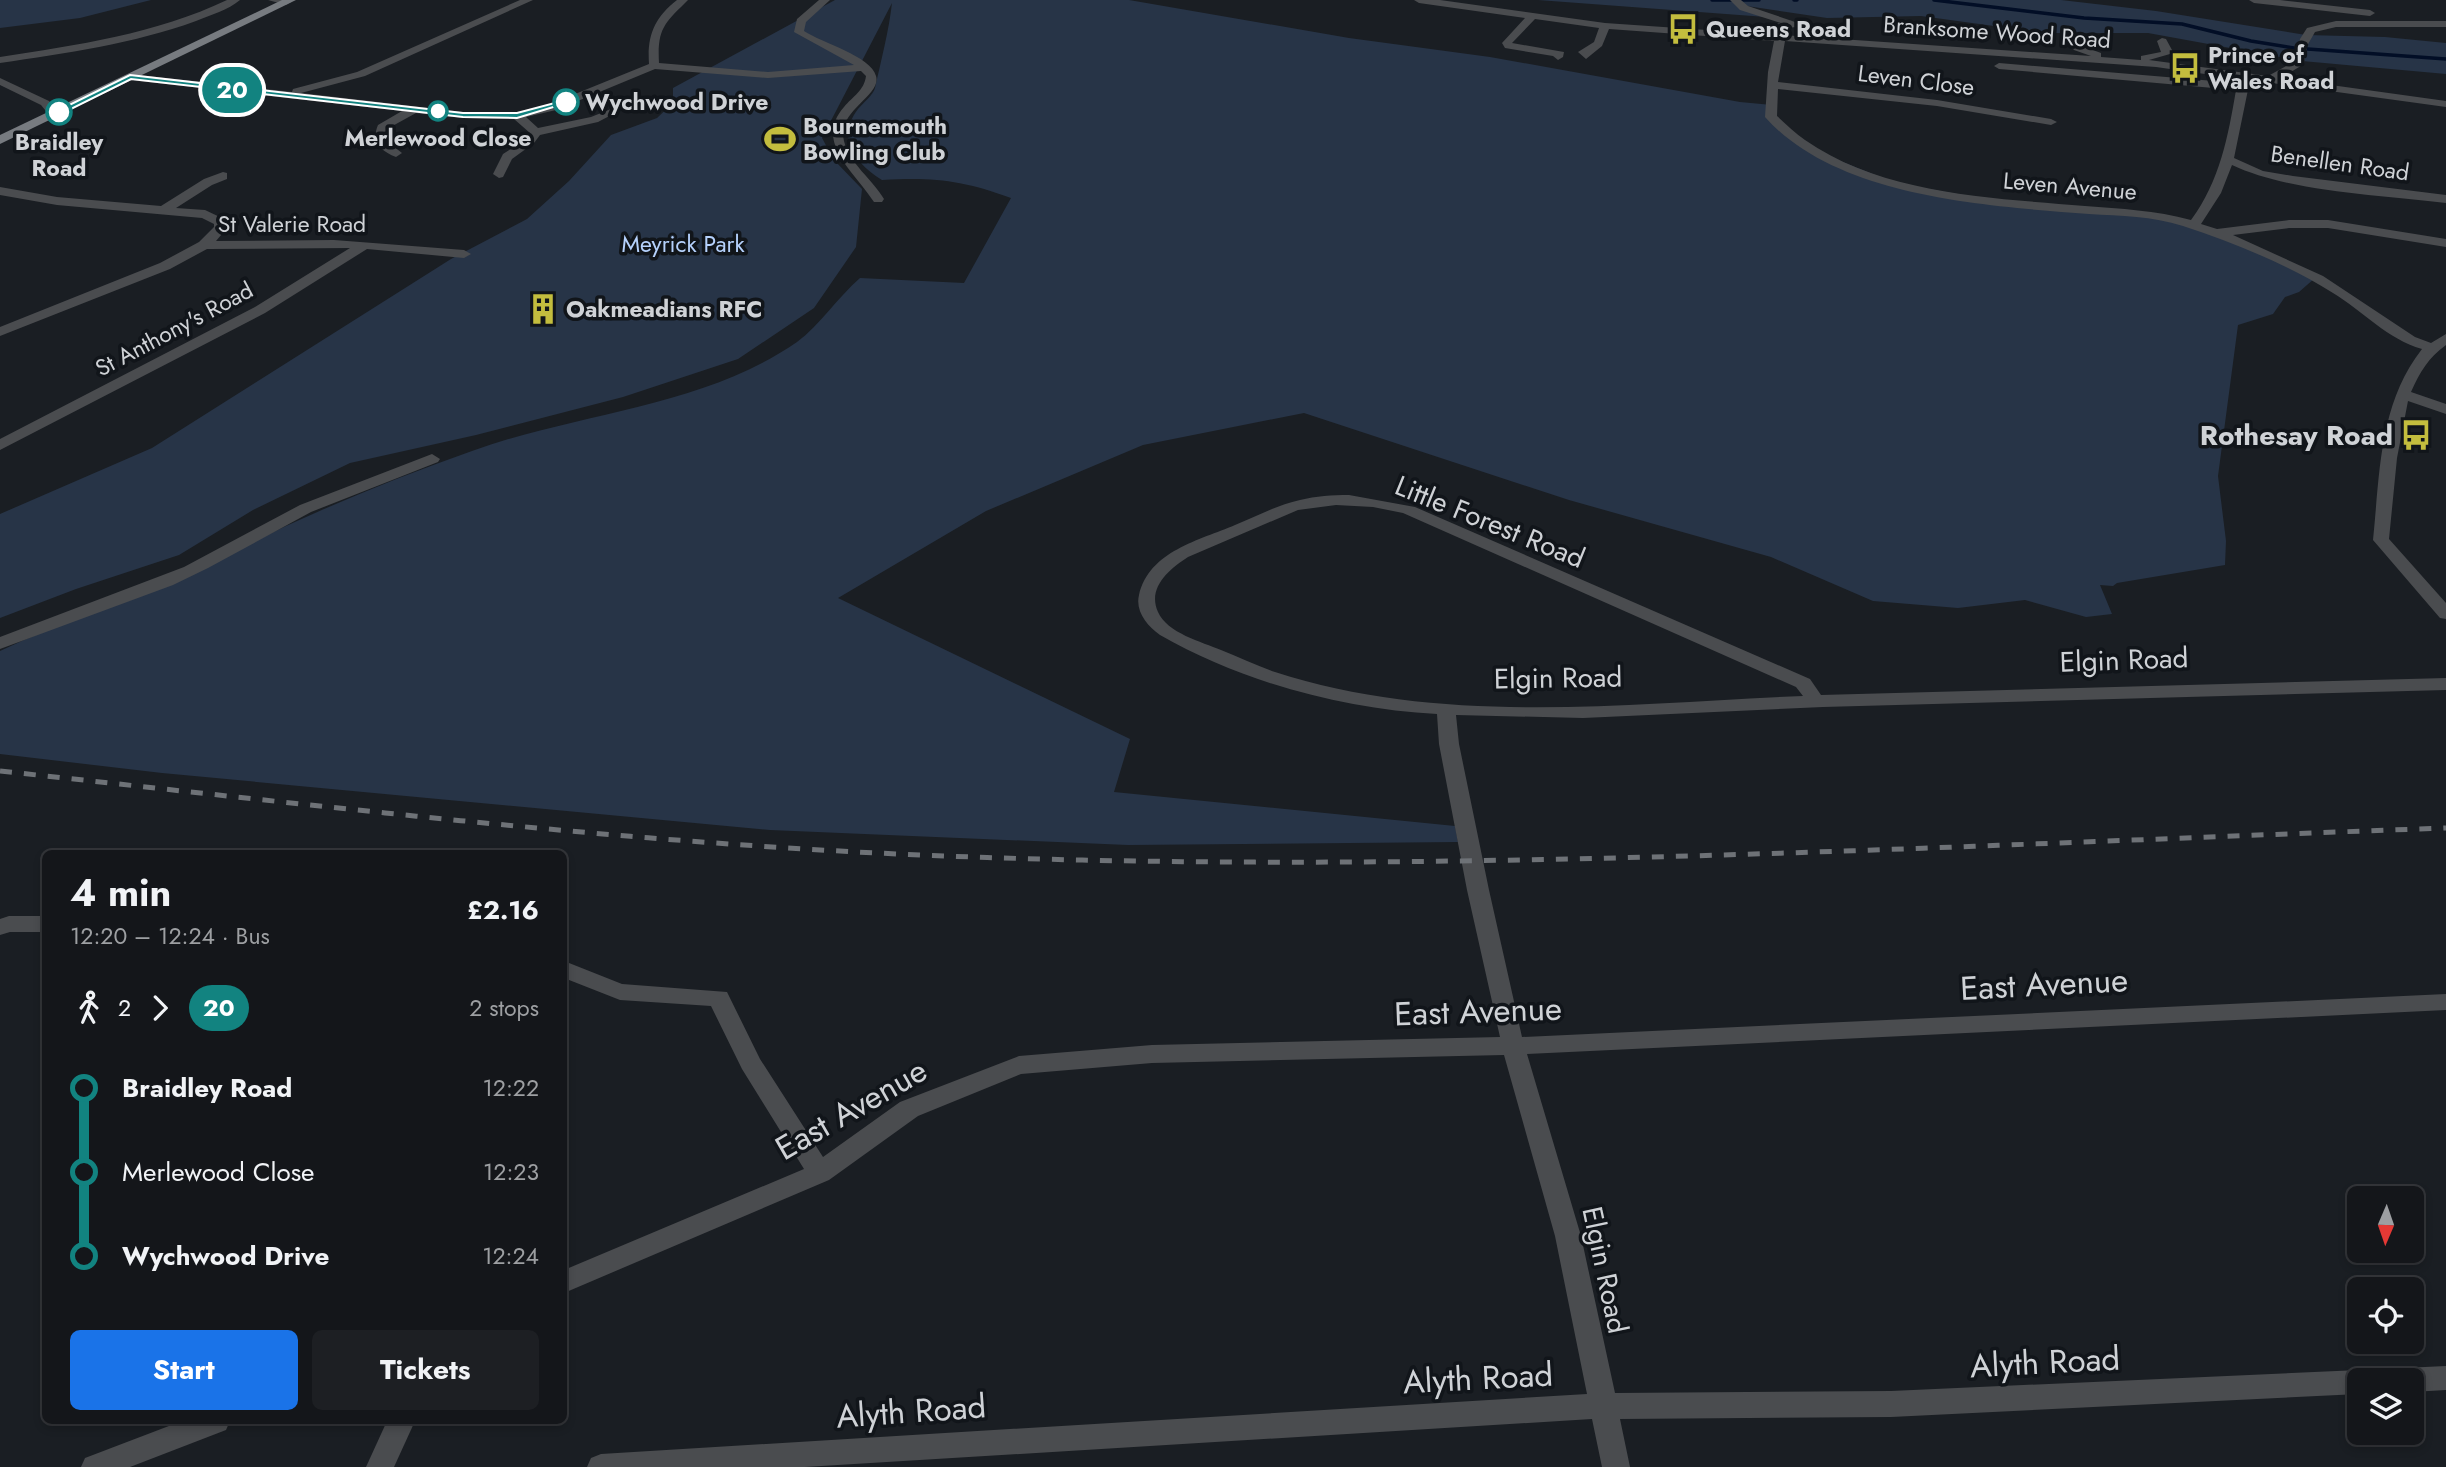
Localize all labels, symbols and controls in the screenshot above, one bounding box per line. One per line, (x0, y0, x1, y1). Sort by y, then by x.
street label: Branksome Wood Road (1882, 7, 2112, 57)
bus stop icon: Queens Road (1666, 12, 1700, 46)
place label: Queens Road (1706, 12, 1851, 46)
place label: Prince of Wales Road (2208, 38, 2334, 98)
bus stop icon: Prince of Wales Road (2168, 51, 2202, 85)
street label: Leven Close (1856, 56, 1976, 104)
line badge: 20 (201, 67, 264, 113)
text: 20 (216, 72, 248, 107)
place label: Wychwood Drive (585, 85, 768, 119)
marker: Wychwood Drive (553, 89, 579, 115)
marker: Braidley Road (46, 99, 72, 125)
marker: Merlewood Close (428, 101, 448, 121)
place label: Bournemouth Bowling Club (803, 109, 947, 169)
place label: Merlewood Close (344, 121, 532, 155)
sports icon: Bournemouth Bowling Club (763, 122, 797, 156)
place label: Braidley Road (15, 125, 104, 185)
street label: Benellen Road (2269, 136, 2411, 190)
street label: Leven Avenue (2002, 163, 2138, 209)
street label: St Valerie Road (218, 207, 366, 241)
park label: Meyrick Park (621, 227, 745, 261)
street label: St Anthony's Road (89, 273, 259, 385)
building icon: Oakmeadians RFC (526, 292, 560, 326)
place label: Oakmeadians RFC (566, 292, 762, 326)
place label: Rothesay Road (2200, 415, 2393, 456)
bus stop icon: Rothesay Road (2399, 418, 2433, 452)
street label: Little Forest Road (1389, 465, 1591, 579)
street label: Elgin Road (2059, 637, 2189, 683)
street label: Elgin Road (1493, 656, 1623, 700)
text: 4 min (70, 865, 171, 920)
text: £2.16 (467, 891, 539, 929)
text: 12:20 – 12:24 · Bus (70, 919, 270, 953)
street label: East Avenue (1959, 956, 2129, 1012)
street label: East Avenue (1393, 985, 1563, 1037)
icon: walk (70, 989, 108, 1027)
icon: forward (141, 989, 179, 1027)
text: 20 (203, 990, 235, 1025)
text: 2 (118, 991, 131, 1025)
text: 2 stops (469, 991, 539, 1025)
street label: East Avenue (767, 1047, 935, 1171)
text: Braidley Road (122, 1069, 292, 1107)
text: 12:22 (482, 1071, 539, 1105)
text: Merlewood Close (122, 1153, 315, 1191)
text: 12:23 (483, 1155, 539, 1189)
north arrow (2347, 1186, 2424, 1264)
map controls (2347, 1186, 2424, 1445)
street label: Elgin Road (1572, 1203, 1638, 1337)
text: Wychwood Drive (122, 1237, 329, 1275)
text: 12:24 (482, 1239, 539, 1273)
button: locate (2347, 1277, 2424, 1354)
button: Start (70, 1330, 298, 1410)
button: Tickets (312, 1330, 539, 1410)
street label: Alyth Road (1969, 1335, 2121, 1389)
street label: Alyth Road (1402, 1351, 1554, 1405)
button: layers (2347, 1368, 2424, 1445)
street label: Alyth Road (834, 1382, 988, 1440)

